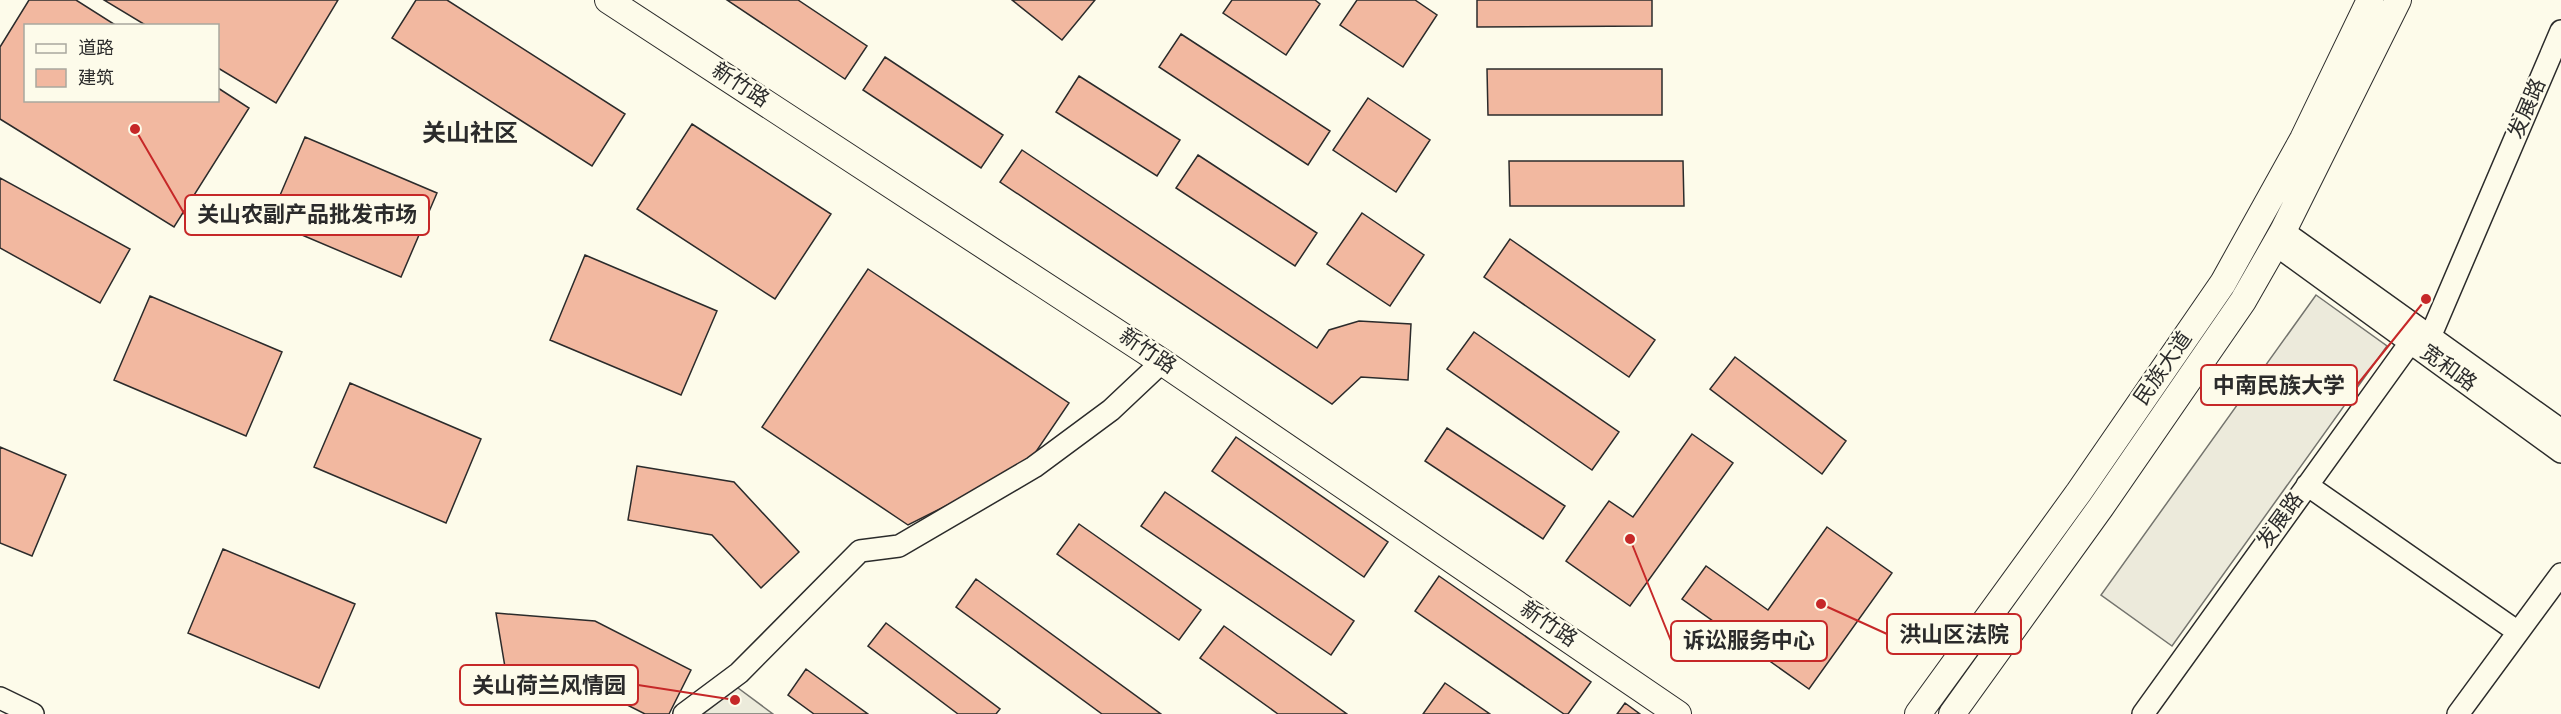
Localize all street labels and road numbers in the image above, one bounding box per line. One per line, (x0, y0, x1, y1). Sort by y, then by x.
street label: 新竹路 (706, 58, 774, 114)
street label: 发展路 (2503, 75, 2553, 143)
street label: 新竹路 (1113, 323, 1181, 381)
street label: 民族大道 (2129, 327, 2199, 411)
street label: 宽和路 (2415, 340, 2481, 398)
street label: 发展路 (2252, 488, 2310, 554)
street label: 新竹路 (1514, 596, 1582, 654)

